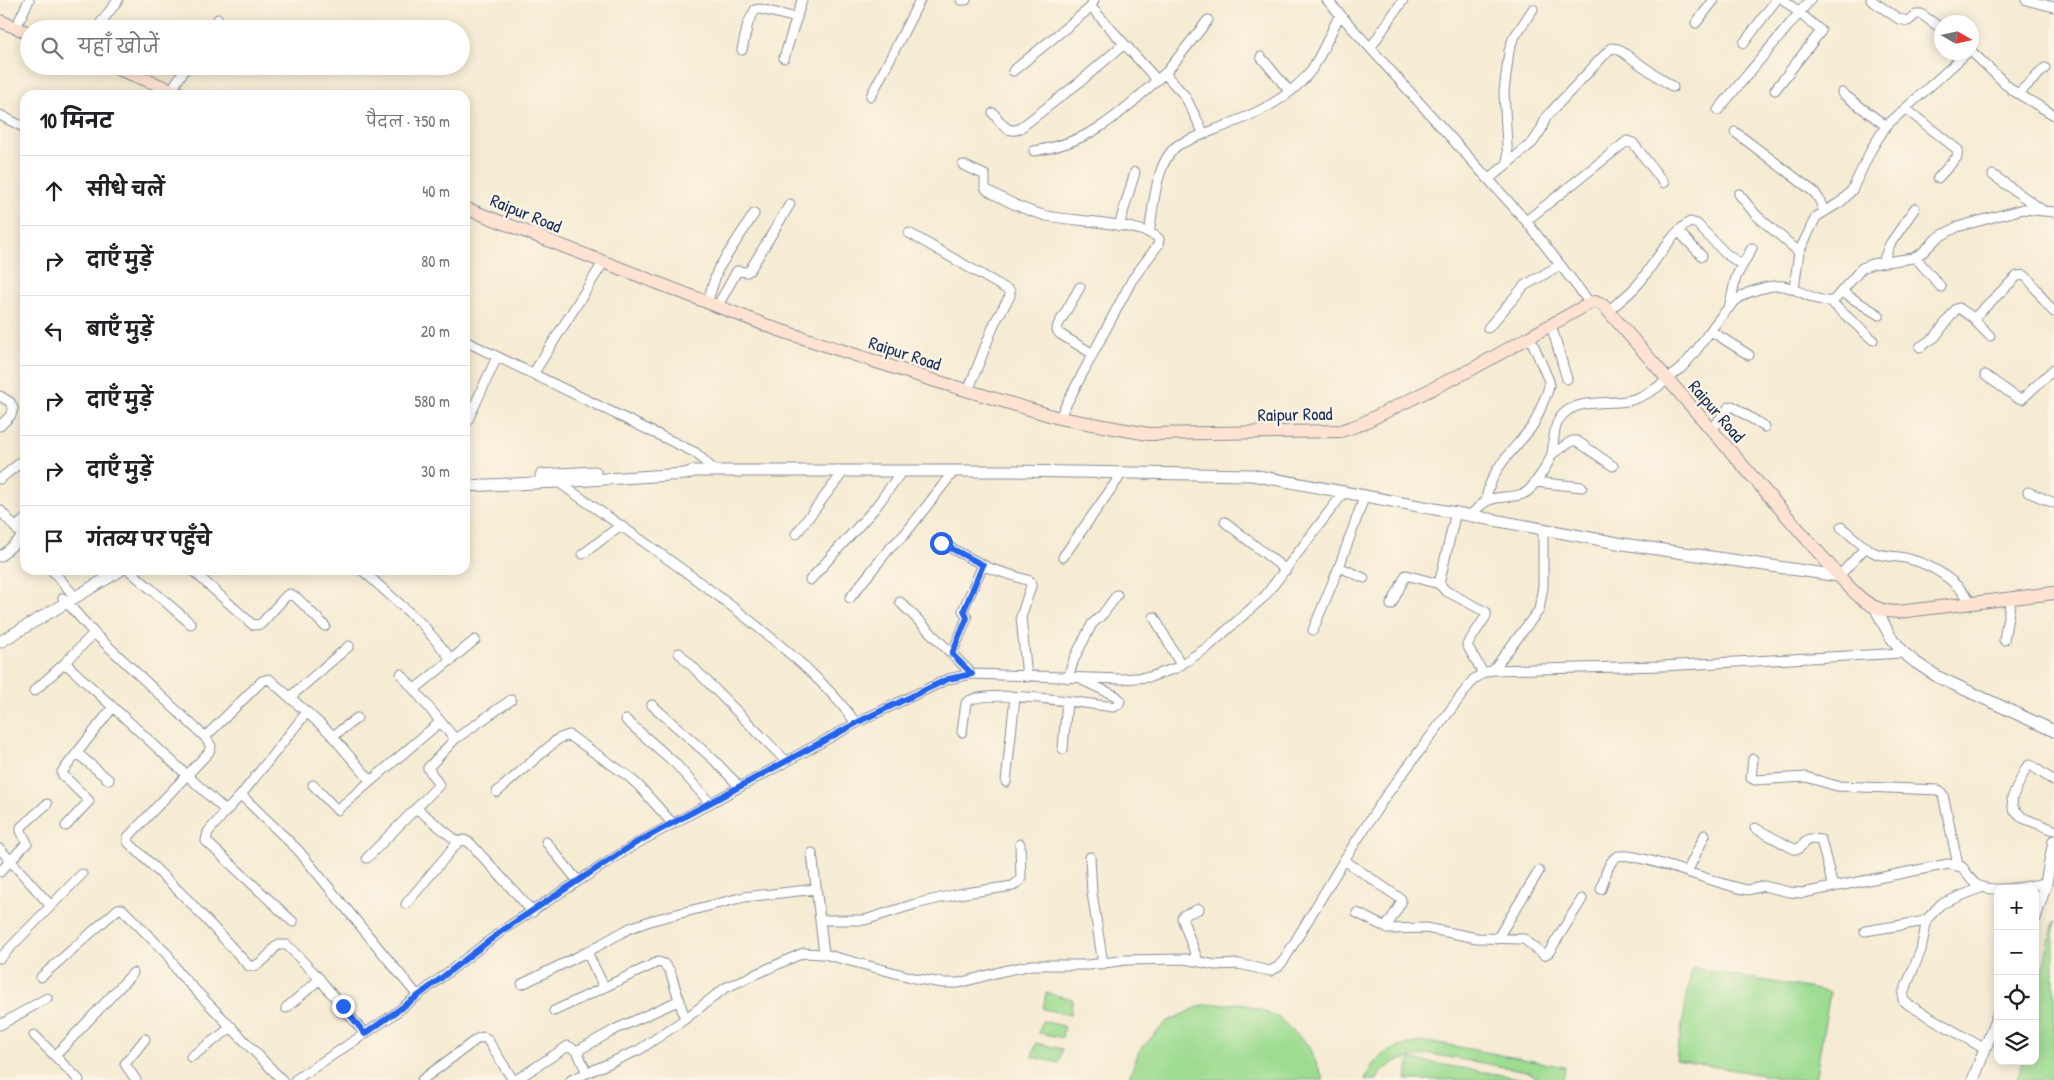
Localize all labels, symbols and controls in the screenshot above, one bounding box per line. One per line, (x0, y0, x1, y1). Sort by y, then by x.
north arrow (1934, 15, 1979, 60)
search box (20, 20, 470, 75)
text: यहाँ खोजें (78, 33, 159, 59)
icon: search (38, 34, 66, 62)
text: 10 मिनट (40, 106, 113, 135)
text: पैदल · 750 m (366, 110, 450, 132)
text: सीधे चलें (87, 176, 164, 202)
icon: ahead (40, 177, 68, 205)
text: 40 m (422, 180, 450, 202)
street label: Raipur Road (487, 187, 565, 239)
text: दाएँ मुड़ें (87, 246, 153, 272)
icon: right (40, 247, 68, 275)
text: 80 m (421, 250, 450, 272)
text: बाएँ मुड़ें (87, 316, 153, 342)
icon: left (40, 317, 68, 345)
text: 20 m (421, 320, 450, 342)
street label: Raipur Road (866, 330, 944, 376)
street label: Raipur Road (1683, 375, 1751, 447)
text: दाएँ मुड़ें (87, 386, 153, 412)
icon: right (40, 387, 68, 415)
text: 580 m (415, 390, 450, 412)
street label: Raipur Road (1257, 401, 1333, 427)
text: दाएँ मुड़ें (87, 456, 153, 482)
icon: right (40, 457, 68, 485)
text: 30 m (421, 460, 450, 482)
text: गंतव्य पर पहुँचे (87, 526, 211, 552)
icon: arrive (40, 527, 68, 555)
route start (930, 532, 953, 555)
map controls (1994, 885, 2039, 1065)
button: + (1994, 885, 2039, 930)
button: − (1994, 930, 2039, 975)
button: locate (1994, 975, 2039, 1020)
route end (332, 995, 355, 1018)
button: layers (1994, 1020, 2039, 1065)

